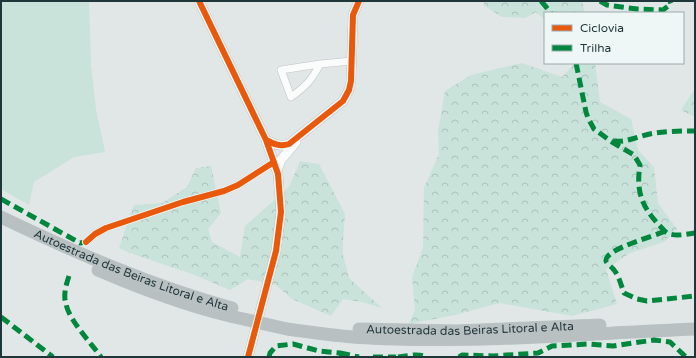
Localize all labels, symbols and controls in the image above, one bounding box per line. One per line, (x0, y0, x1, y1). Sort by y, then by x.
legend (544, 12, 684, 64)
text: Ciclovia (580, 21, 624, 35)
text: Trilha (580, 41, 611, 55)
street label: Autoestrada das Beiras Litoral e Alta (32, 227, 230, 314)
street label: Autoestrada das Beiras Litoral e Alta (366, 319, 574, 338)

